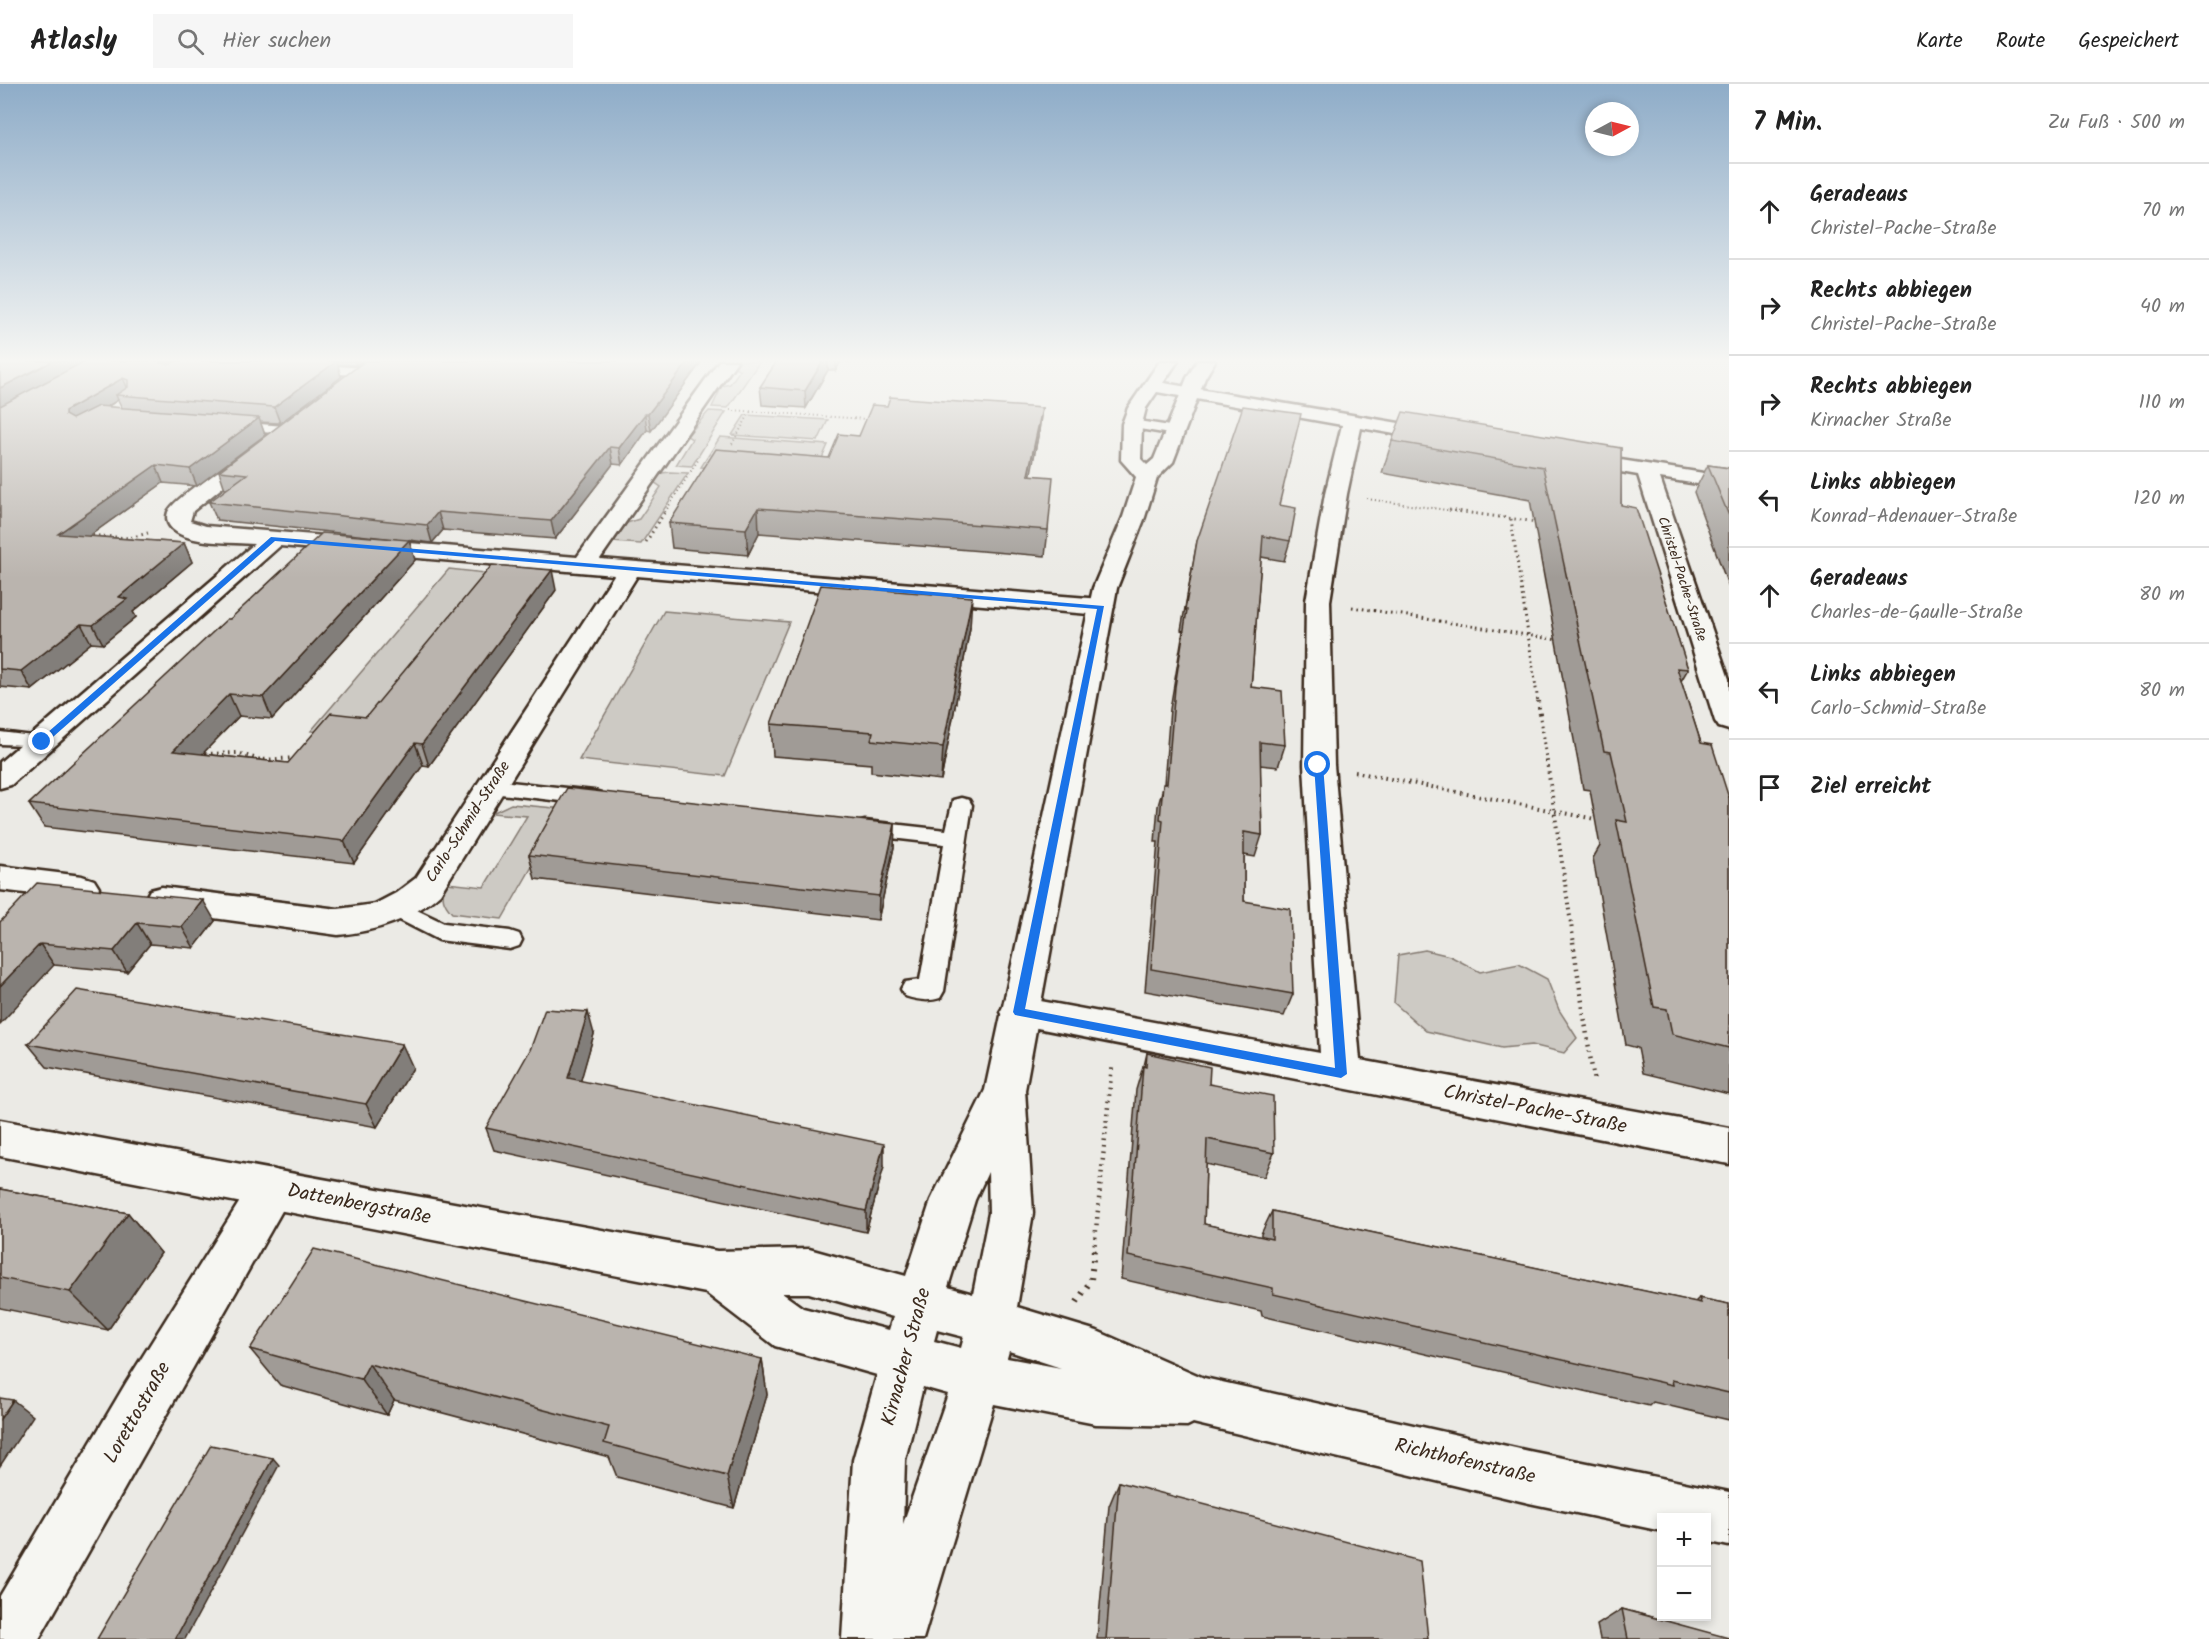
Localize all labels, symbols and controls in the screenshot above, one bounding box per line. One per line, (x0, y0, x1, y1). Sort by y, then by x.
search box (153, 14, 573, 68)
text: Atlasly (30, 19, 117, 64)
text: Hier suchen (222, 24, 331, 59)
icon: search (174, 25, 207, 58)
text: Karte (1916, 25, 1963, 58)
text: Route (1996, 25, 2045, 58)
text: Gespeichert (2078, 25, 2179, 58)
north arrow (1585, 102, 1639, 156)
text: 7 Min. (1753, 102, 1822, 144)
text: Zu Fuß · 500 m (2048, 107, 2185, 139)
text: Geradeaus (1810, 178, 1908, 213)
icon: ahead (1753, 195, 1786, 228)
text: 70 m (2142, 195, 2185, 227)
text: Christel-Pache-Straße (1810, 213, 1997, 245)
text: Rechts abbiegen (1810, 274, 1972, 309)
icon: right (1753, 291, 1786, 324)
text: 40 m (2140, 291, 2185, 323)
text: Christel-Pache-Straße (1810, 309, 1997, 341)
text: Rechts abbiegen (1810, 370, 1972, 405)
icon: right (1753, 387, 1786, 420)
text: 110 m (2139, 387, 2185, 419)
text: Kirnacher Straße (1810, 405, 1952, 437)
text: Links abbiegen (1810, 466, 1956, 501)
icon: left (1753, 483, 1786, 516)
text: 120 m (2133, 483, 2185, 515)
text: Konrad-Adenauer-Straße (1810, 501, 2017, 533)
street label: Christel-Pache-Straße (1651, 514, 1713, 645)
text: Geradeaus (1810, 562, 1908, 597)
icon: ahead (1753, 579, 1786, 612)
text: 80 m (2139, 579, 2185, 611)
text: Charles-de-Gaulle-Straße (1810, 597, 2023, 629)
text: Links abbiegen (1810, 658, 1956, 693)
icon: left (1753, 675, 1786, 708)
text: 80 m (2139, 675, 2185, 707)
text: Carlo-Schmid-Straße (1810, 693, 1986, 725)
route end (28, 728, 54, 754)
route start (1304, 751, 1330, 777)
street label: Carlo-Schmid-Straße (419, 756, 517, 888)
text: Ziel erreicht (1810, 770, 1931, 805)
icon: arrive (1753, 771, 1786, 804)
street label: Christel-Pache-Straße (1440, 1076, 1630, 1144)
street label: Dattenbergstraße (284, 1175, 434, 1235)
street label: Kirnacher Straße (873, 1284, 941, 1430)
street label: Lorettostraße (96, 1356, 180, 1470)
street label: Richthofenstraße (1391, 1430, 1539, 1494)
map controls (1657, 1513, 1711, 1621)
button: + (1657, 1513, 1711, 1567)
button: − (1657, 1567, 1711, 1621)

